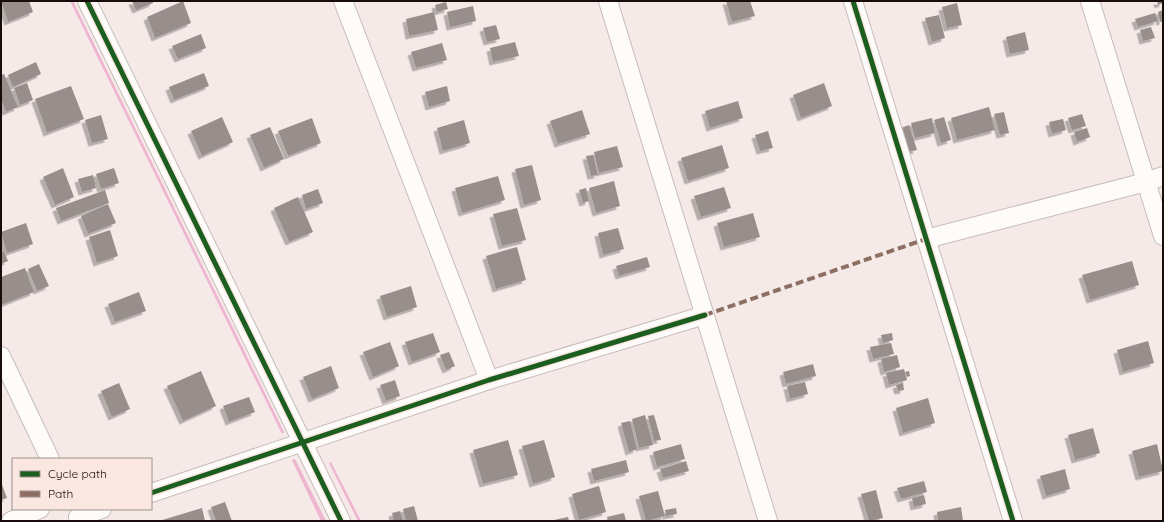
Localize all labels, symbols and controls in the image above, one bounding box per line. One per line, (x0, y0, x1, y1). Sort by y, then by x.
legend (12, 458, 152, 510)
text: Cycle path (48, 466, 107, 481)
text: Path (48, 486, 73, 501)

